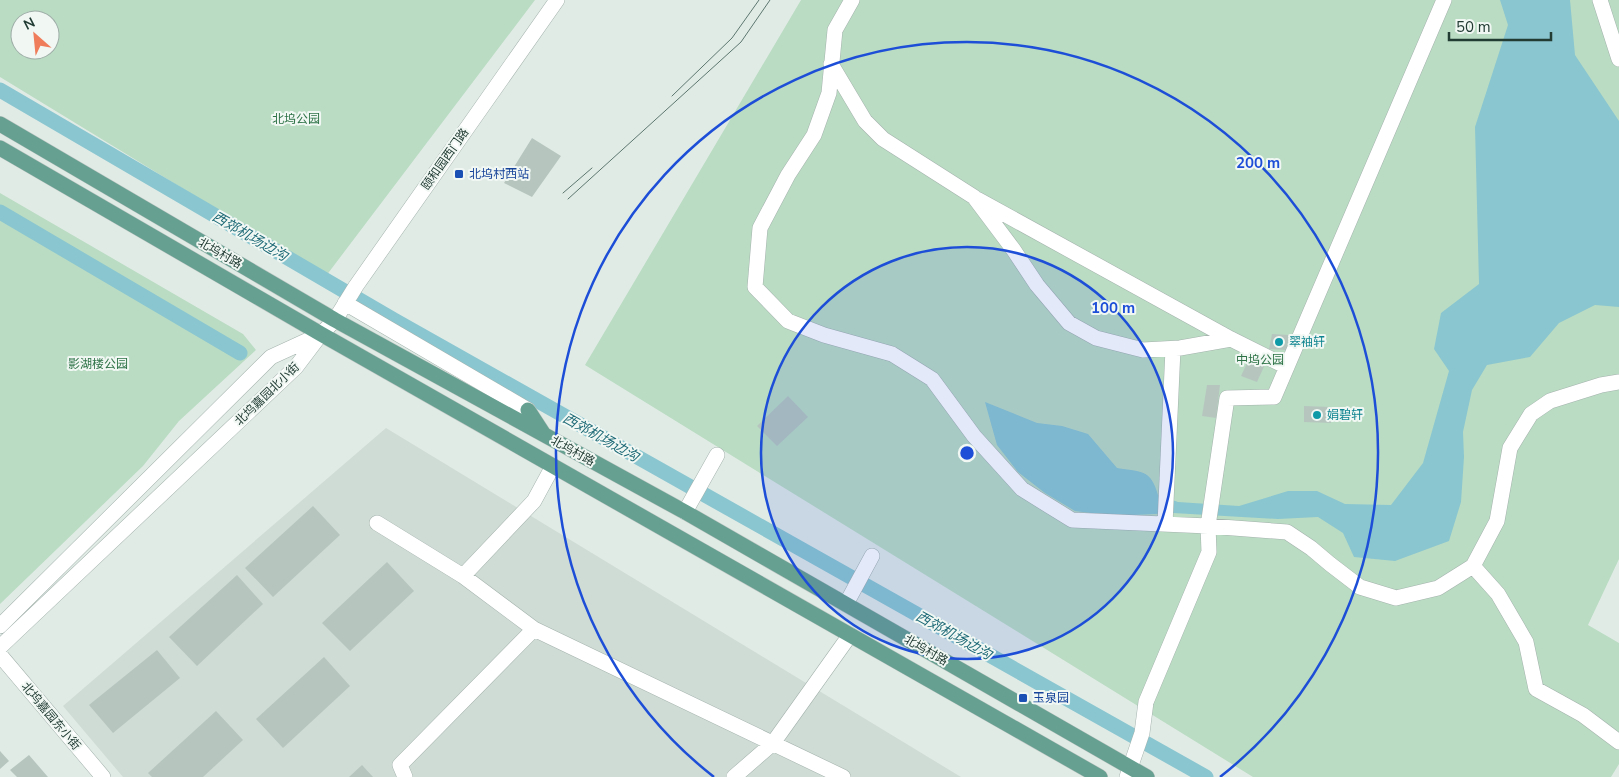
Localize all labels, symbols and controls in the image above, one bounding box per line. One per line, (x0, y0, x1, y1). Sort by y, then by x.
north arrow (10, 10, 60, 60)
scale bar (1449, 10, 1552, 42)
text: N (20, 13, 38, 35)
text: 50 m (1456, 17, 1491, 37)
park label: 北坞公园 (272, 111, 320, 127)
street label: 颐和园西门路 (418, 125, 472, 193)
text: 200 m (1236, 153, 1280, 173)
place label: 北坞村西站 (469, 166, 529, 182)
marker: 北坞村西站 (453, 168, 465, 180)
water label: 西郊机场边沟 (209, 207, 293, 267)
street label: 北坞村路 (195, 234, 245, 272)
text: 100 m (1091, 298, 1135, 318)
place label: 翠袖轩 (1289, 334, 1325, 350)
marker: 翠袖轩 (1273, 336, 1285, 348)
park label: 中坞公园 (1236, 352, 1284, 368)
park label: 影湖楼公园 (68, 356, 128, 372)
street label: 北坞嘉园北小街 (231, 359, 303, 429)
place label: 娟碧轩 (1327, 407, 1363, 423)
water label: 西郊机场边沟 (559, 409, 644, 467)
marker: 娟碧轩 (1311, 409, 1323, 421)
street label: 北坞村路 (548, 432, 598, 470)
centre of rings (958, 444, 976, 462)
water label: 西郊机场边沟 (912, 607, 997, 665)
street label: 北坞村路 (901, 631, 951, 669)
street label: 北坞嘉园东小街 (18, 679, 84, 753)
place label: 玉泉园 (1033, 690, 1069, 706)
marker: 玉泉园 (1017, 692, 1029, 704)

